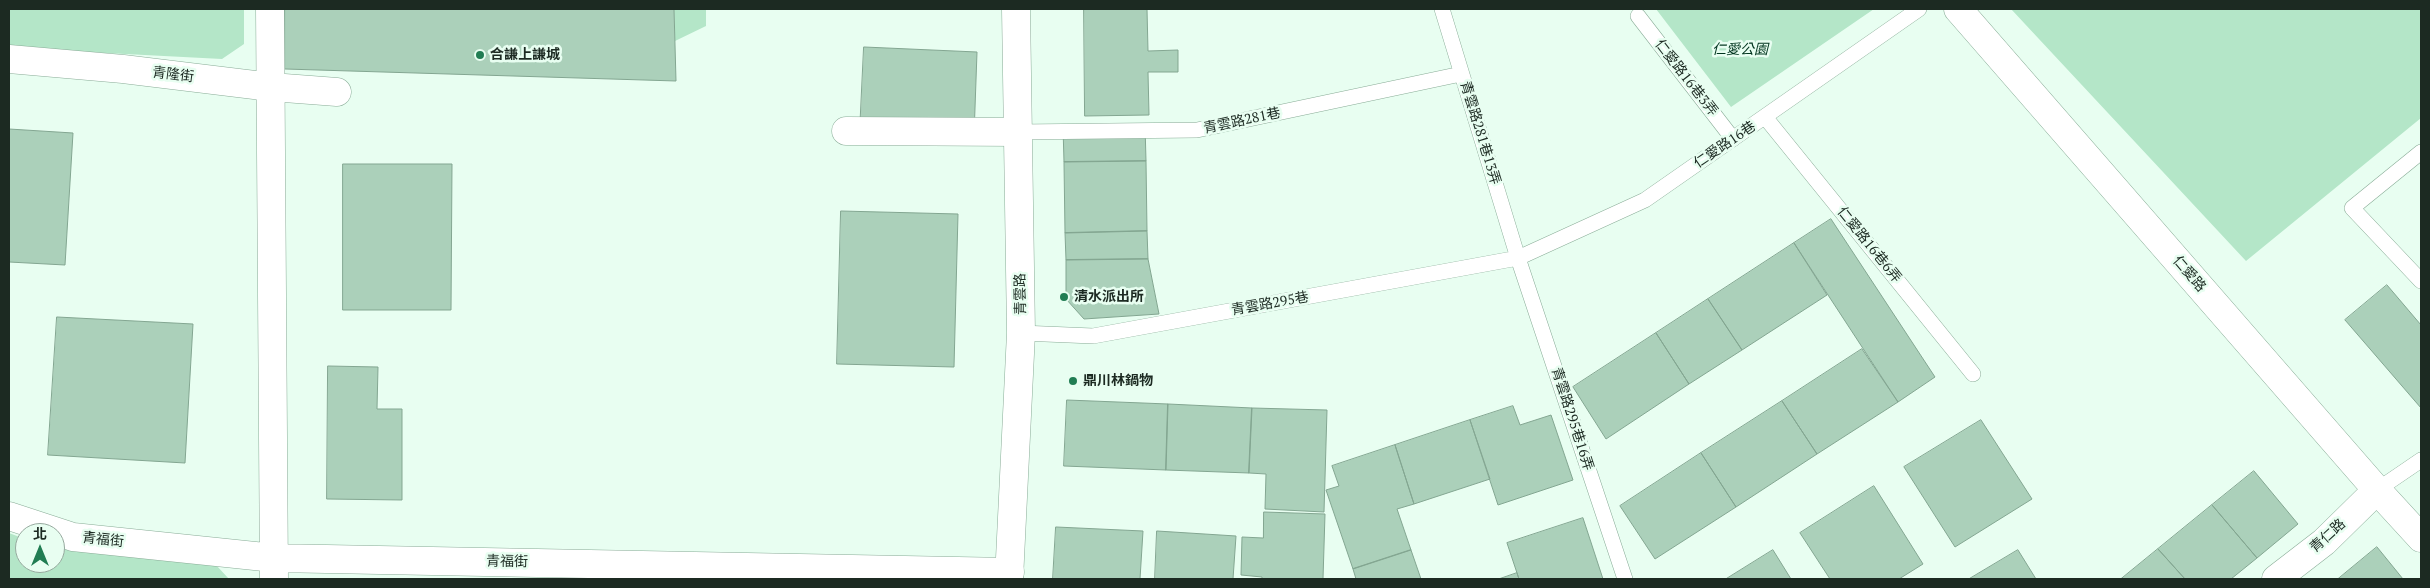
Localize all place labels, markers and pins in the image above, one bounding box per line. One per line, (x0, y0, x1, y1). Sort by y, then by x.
place label: 合謙上謙城 (490, 47, 560, 63)
marker: 合謙上謙城 (474, 49, 486, 61)
place label: 清水派出所 (1074, 289, 1144, 305)
marker: 清水派出所 (1058, 291, 1070, 303)
place label: 鼎川林鍋物 (1083, 373, 1153, 389)
marker: 鼎川林鍋物 (1067, 375, 1079, 387)

